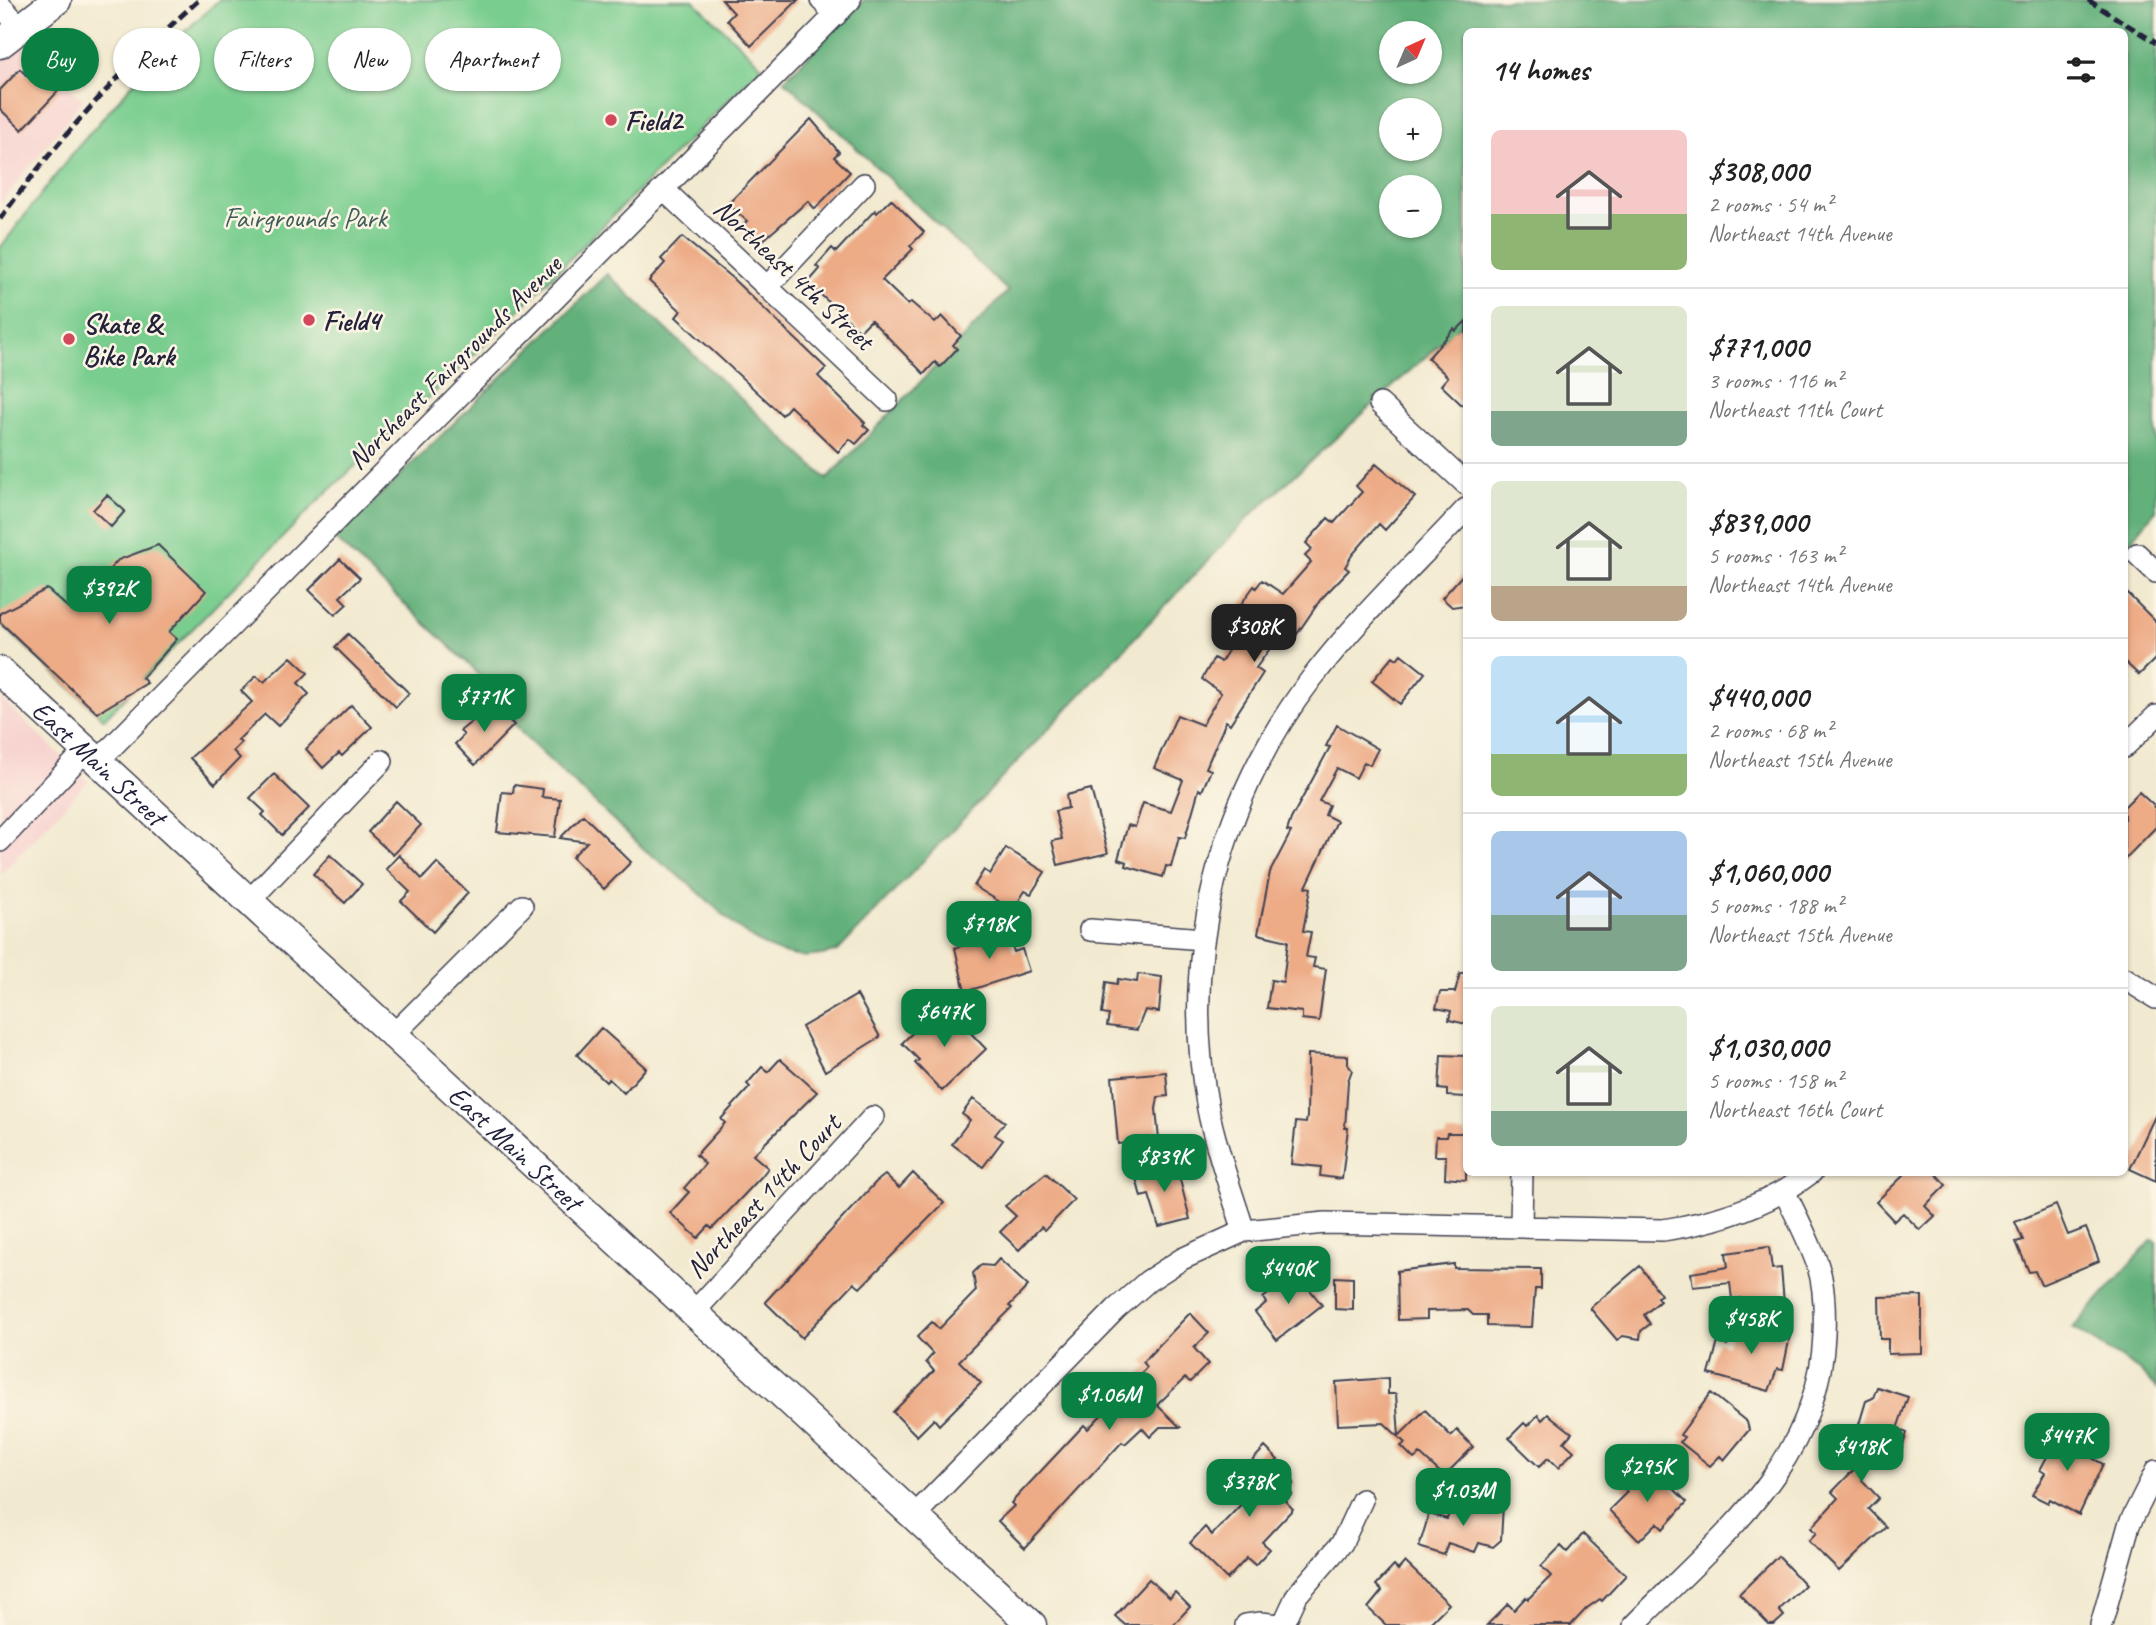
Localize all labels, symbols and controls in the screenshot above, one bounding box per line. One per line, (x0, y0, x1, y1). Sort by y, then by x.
north arrow (1379, 21, 1442, 84)
map controls (1379, 21, 1442, 238)
chip: Buy (21, 28, 99, 91)
chip: Rent (113, 28, 200, 91)
chip: Filters (214, 28, 314, 91)
chip: New (328, 28, 411, 91)
chip: Apartment (425, 28, 561, 91)
text: 14 homes (1491, 51, 1589, 89)
icon: filters (2062, 51, 2100, 89)
button: + (1379, 98, 1442, 161)
place label: Field2 (625, 103, 684, 138)
marker: Field2 (603, 112, 619, 128)
text: $308,000 (1708, 152, 1808, 190)
icon: home (1547, 158, 1631, 242)
button: − (1379, 175, 1442, 238)
text: 2 rooms · 54 m² (1708, 190, 1832, 219)
street label: Northeast 4th Street (706, 191, 884, 359)
park label: Fairgrounds Park (224, 200, 388, 235)
text: Northeast 14th Avenue (1708, 219, 1891, 248)
street label: Northeast Fairgrounds Avenue (339, 246, 570, 477)
place label: Field4 (323, 303, 383, 338)
place label: Skate & Bike Park (83, 306, 177, 373)
marker: Field4 (301, 312, 317, 328)
text: $771,000 (1708, 328, 1808, 366)
marker: Skate & Bike Park (61, 331, 77, 347)
icon: home (1547, 334, 1631, 418)
text: 3 rooms · 116 m² (1708, 366, 1843, 395)
text: Northeast 11th Court (1708, 395, 1882, 424)
text: $839,000 (1708, 503, 1808, 541)
icon: home (1547, 509, 1631, 593)
text: 5 rooms · 163 m² (1708, 541, 1843, 570)
pin: $392K (60, 566, 158, 626)
text: Northeast 14th Avenue (1708, 570, 1891, 599)
text: $392K (83, 574, 135, 603)
pin: $308K (1205, 604, 1303, 664)
text: $308K (1227, 612, 1281, 641)
pin: $771K (435, 674, 533, 734)
text: $440,000 (1708, 678, 1808, 716)
text: $771K (458, 682, 510, 711)
icon: home (1547, 684, 1631, 768)
street label: East Main Street (25, 692, 176, 835)
text: 2 rooms · 68 m² (1708, 716, 1832, 745)
text: Northeast 15th Avenue (1708, 745, 1891, 774)
text: $1,060,000 (1708, 853, 1829, 891)
icon: home (1547, 859, 1631, 943)
text: 5 rooms · 188 m² (1708, 891, 1843, 920)
pin: $718K (940, 902, 1038, 961)
text: $718K (963, 909, 1016, 938)
text: Northeast 15th Avenue (1708, 920, 1891, 949)
pin: $647K (895, 990, 993, 1049)
text: $647K (917, 997, 971, 1026)
text: $1,030,000 (1708, 1028, 1828, 1066)
icon: home (1547, 1034, 1631, 1118)
text: 5 rooms · 158 m² (1708, 1066, 1843, 1095)
street label: East Main Street (441, 1077, 592, 1220)
text: Northeast 16th Court (1708, 1095, 1882, 1124)
street label: Northeast 14th Court (678, 1105, 850, 1285)
pin: $839K (1115, 1134, 1213, 1194)
text: $839K (1138, 1142, 1190, 1171)
pin: $440K (1239, 1246, 1337, 1306)
text: $440K (1261, 1254, 1315, 1283)
pin: $458K (1702, 1296, 1800, 1356)
text: $458K (1725, 1304, 1777, 1333)
pin: $1.06M (1052, 1372, 1166, 1432)
text: $1.06M (1077, 1380, 1141, 1409)
pin: $447K (2018, 1414, 2116, 1473)
text: $447K (2041, 1421, 2094, 1450)
pin: $418K (1812, 1424, 1910, 1484)
text: $418K (1834, 1432, 1888, 1461)
pin: $295K (1598, 1444, 1696, 1504)
text: $295K (1621, 1452, 1673, 1481)
pin: $378K (1200, 1460, 1298, 1519)
text: $378K (1223, 1467, 1276, 1496)
pin: $1.03M (1406, 1468, 1520, 1528)
text: $1.03M (1432, 1476, 1494, 1505)

